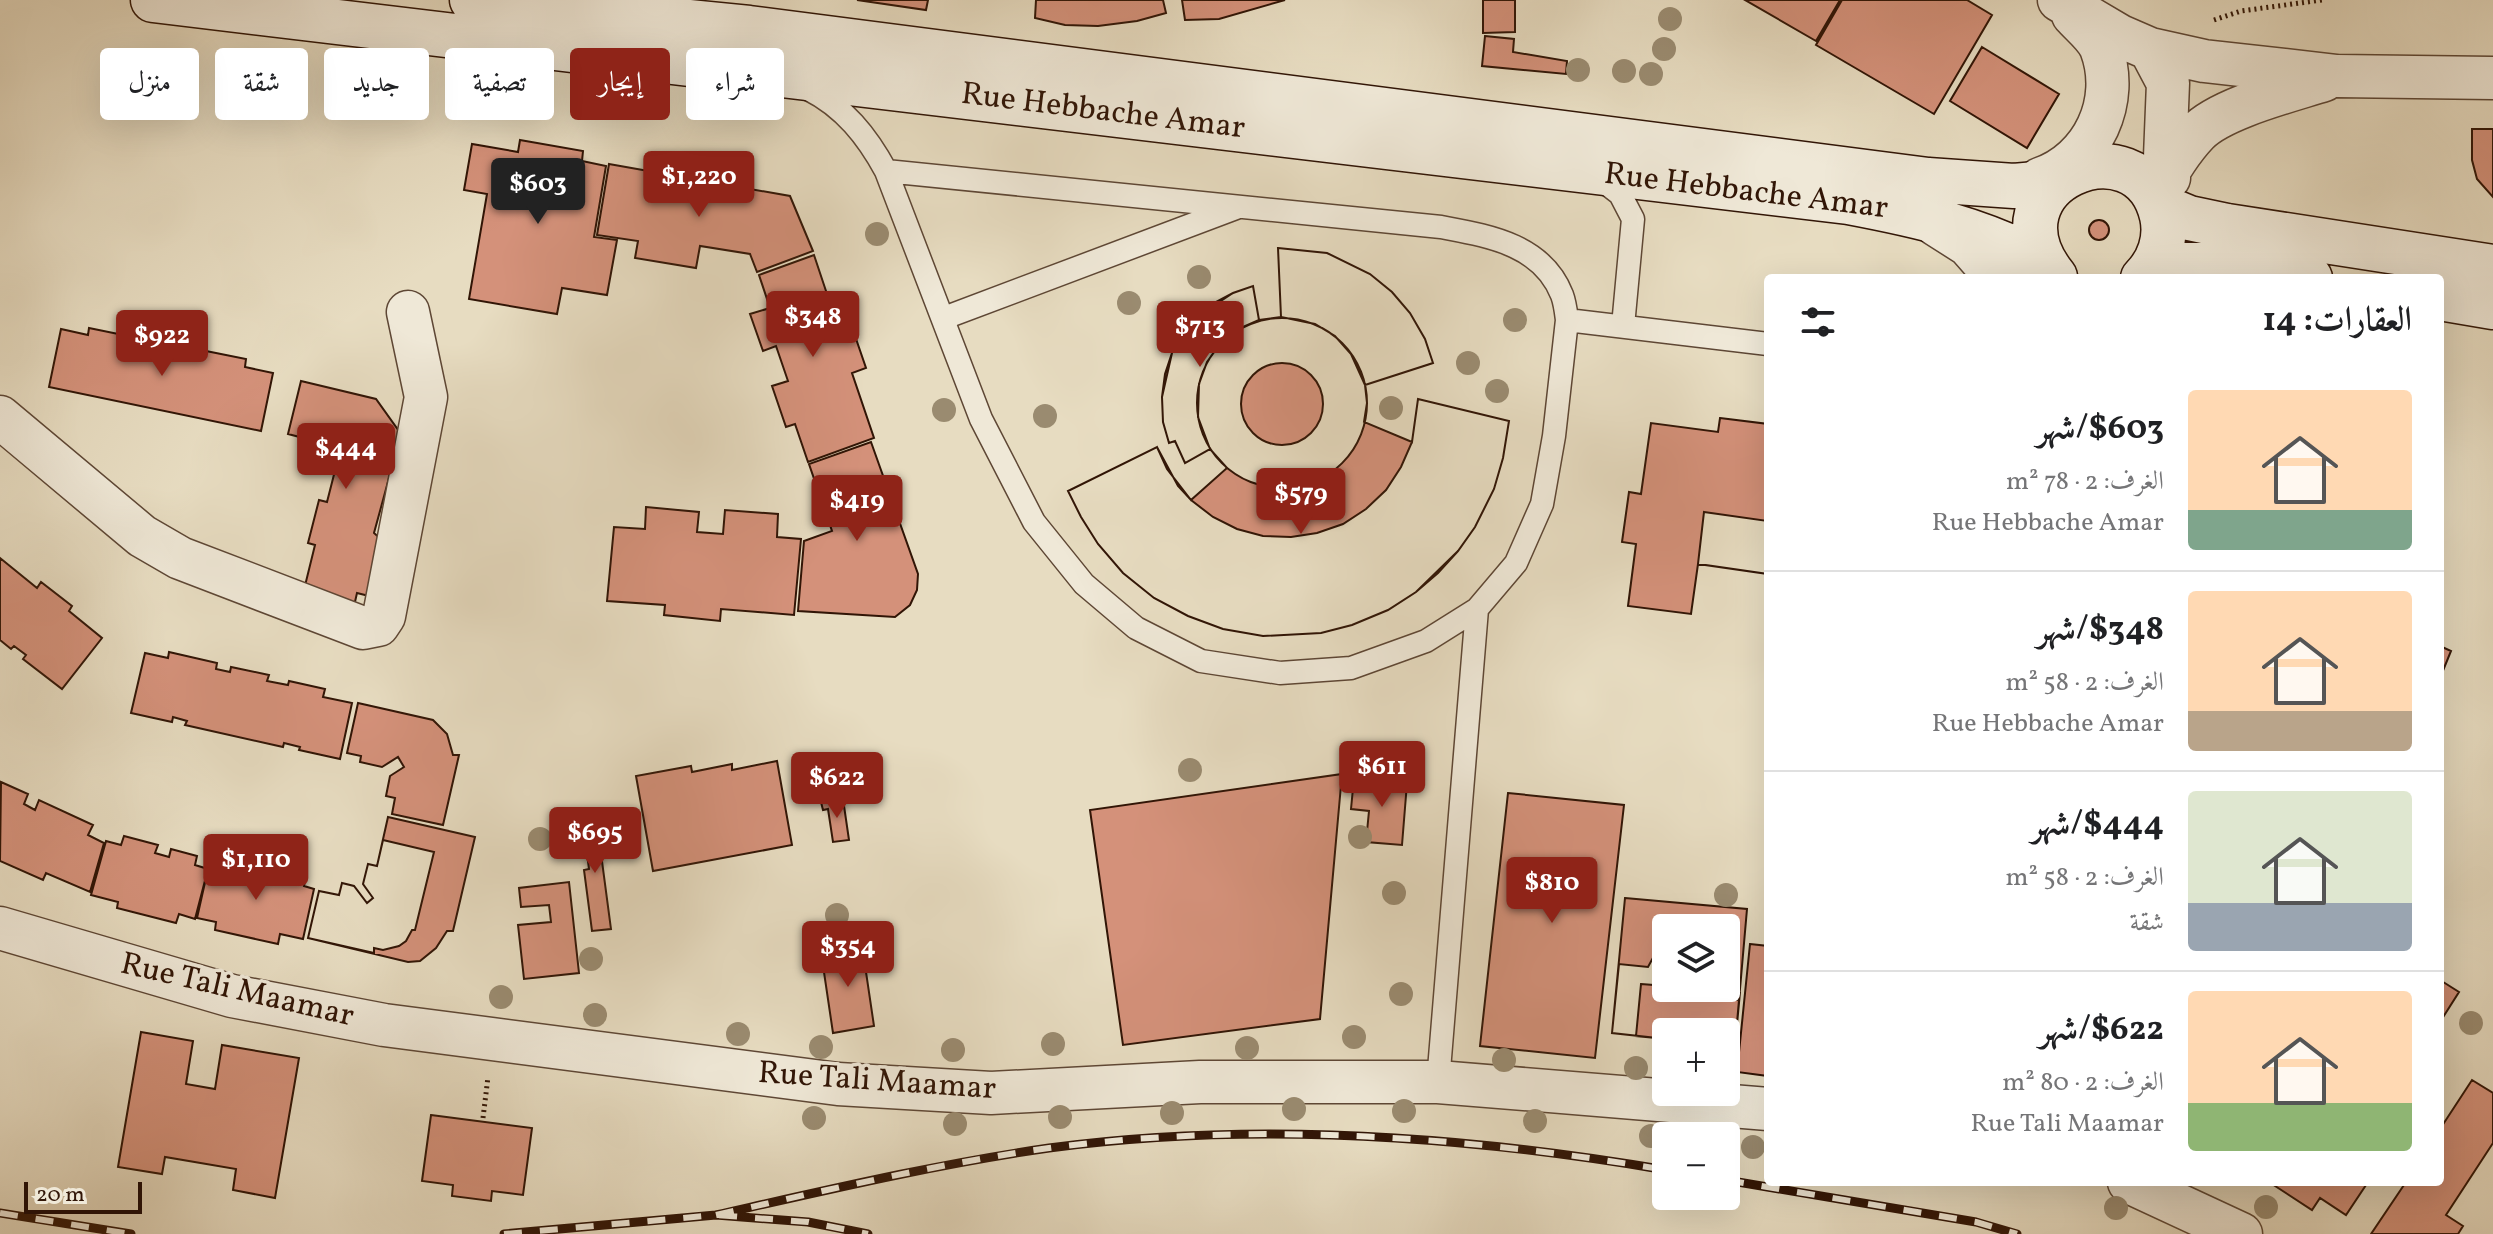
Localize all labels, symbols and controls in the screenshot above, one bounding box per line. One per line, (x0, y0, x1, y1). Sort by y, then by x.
chip: منزل (100, 48, 199, 120)
chip: شقة (215, 48, 308, 120)
chip: جديد (324, 48, 429, 120)
chip: تصفية (445, 48, 554, 120)
chip: إيجار (570, 48, 670, 120)
chip: شراء (686, 48, 784, 120)
street label: Rue Hebbache Amar (959, 73, 1247, 151)
pin: $1,220 (634, 151, 764, 219)
street label: Rue Hebbache Amar (1602, 153, 1890, 231)
pin: $603 (491, 158, 585, 226)
text: $1,220 (661, 159, 737, 195)
text: $603 (509, 166, 567, 202)
pin: $348 (766, 291, 860, 359)
text: العقارات: 14 (2262, 298, 2412, 345)
text: $348 (784, 299, 842, 335)
icon: filters (1796, 300, 1840, 344)
pin: $713 (1153, 301, 1247, 369)
text: $713 (1175, 309, 1225, 345)
pin: $922 (115, 310, 209, 378)
text: $922 (134, 318, 190, 354)
text: $603/شهر (2036, 406, 2164, 453)
icon: home (2252, 422, 2348, 518)
pin: $444 (299, 423, 393, 491)
text: $444 (315, 431, 377, 467)
text: الغرف: 2 · 78 m² (2006, 464, 2164, 500)
pin: $579 (1254, 468, 1348, 536)
pin: $419 (810, 475, 904, 543)
text: $579 (1274, 476, 1328, 512)
text: $419 (829, 483, 885, 519)
text: Rue Hebbache Amar (1932, 505, 2164, 541)
text: $348/شهر (2037, 607, 2164, 654)
icon: home (2252, 623, 2348, 719)
text: الغرف: 2 · 58 m² (2005, 665, 2164, 701)
text: Rue Hebbache Amar (1932, 706, 2164, 742)
pin: $611 (1335, 741, 1429, 809)
text: $611 (1357, 749, 1407, 785)
pin: $622 (790, 752, 884, 820)
text: $622 (809, 760, 865, 796)
text: $444/شهر (2031, 802, 2164, 849)
pin: $695 (548, 807, 642, 875)
text: $695 (567, 815, 623, 851)
icon: home (2252, 823, 2348, 919)
pin: $1,110 (191, 834, 321, 902)
text: $1,110 (221, 842, 291, 878)
pin: $810 (1505, 857, 1599, 925)
text: الغرف: 2 · 58 m² (2005, 860, 2164, 896)
text: $810 (1524, 865, 1580, 901)
text: شقة (2130, 905, 2164, 941)
map controls (1652, 914, 1740, 1210)
button: layers (1652, 914, 1740, 1002)
pin: $354 (801, 921, 895, 989)
text: $354 (820, 929, 876, 965)
street label: Rue Tali Maamar (116, 943, 358, 1039)
text: $622/شهر (2039, 1007, 2164, 1054)
button: + (1652, 1018, 1740, 1106)
icon: home (2252, 1023, 2348, 1119)
street label: Rue Tali Maamar (757, 1052, 997, 1112)
text: الغرف: 2 · 80 m² (2002, 1065, 2164, 1101)
text: Rue Tali Maamar (1970, 1106, 2164, 1142)
button: − (1652, 1122, 1740, 1210)
scale bar (24, 1178, 142, 1214)
text: 20 m (36, 1180, 85, 1211)

